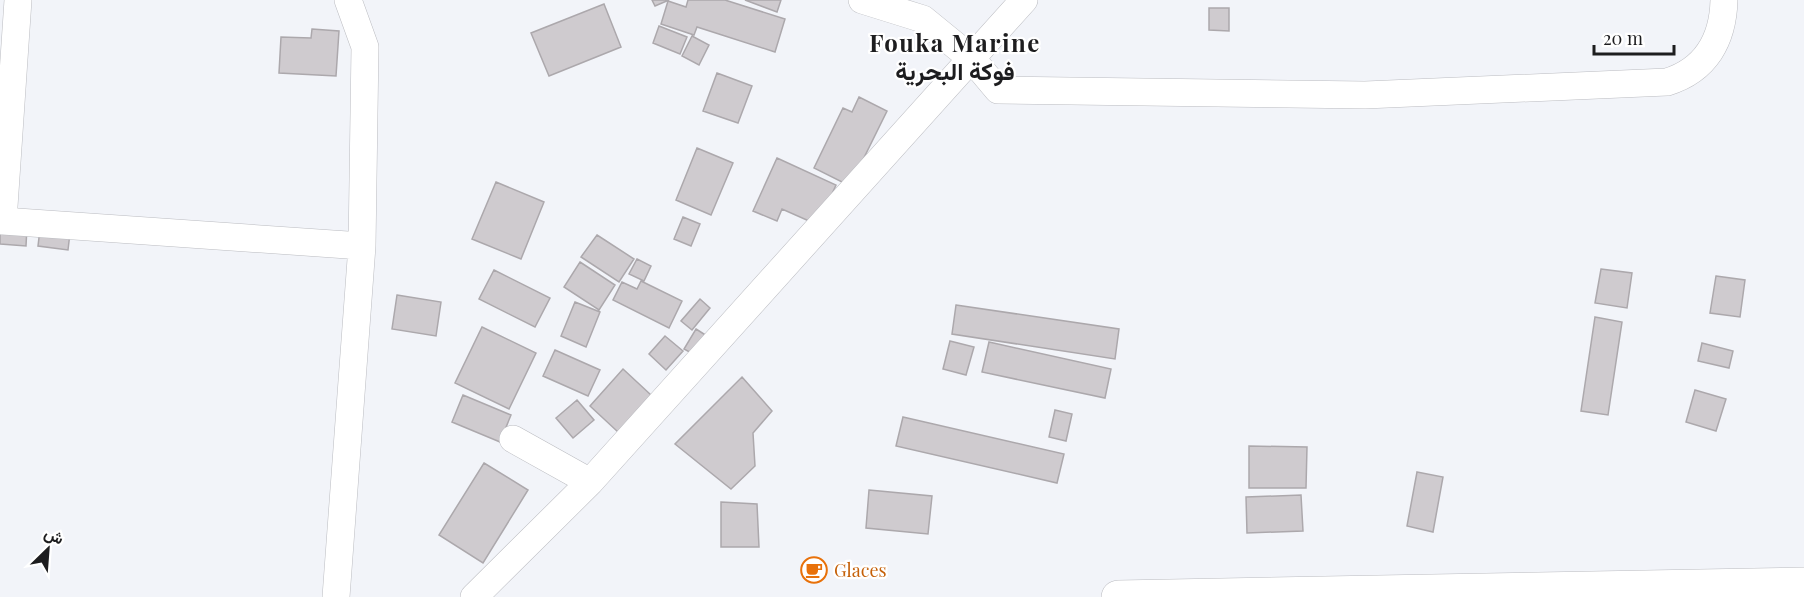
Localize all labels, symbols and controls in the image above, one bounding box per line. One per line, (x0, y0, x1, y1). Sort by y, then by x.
scale bar (1594, 18, 1674, 56)
district label: Fouka Marine فوكة البحرية (869, 26, 1041, 87)
text: 20 m (1603, 26, 1643, 50)
north arrow (18, 519, 78, 579)
text: ش (41, 521, 68, 549)
cafe icon: Glaces (799, 555, 829, 585)
place label: Glaces (834, 558, 887, 582)

